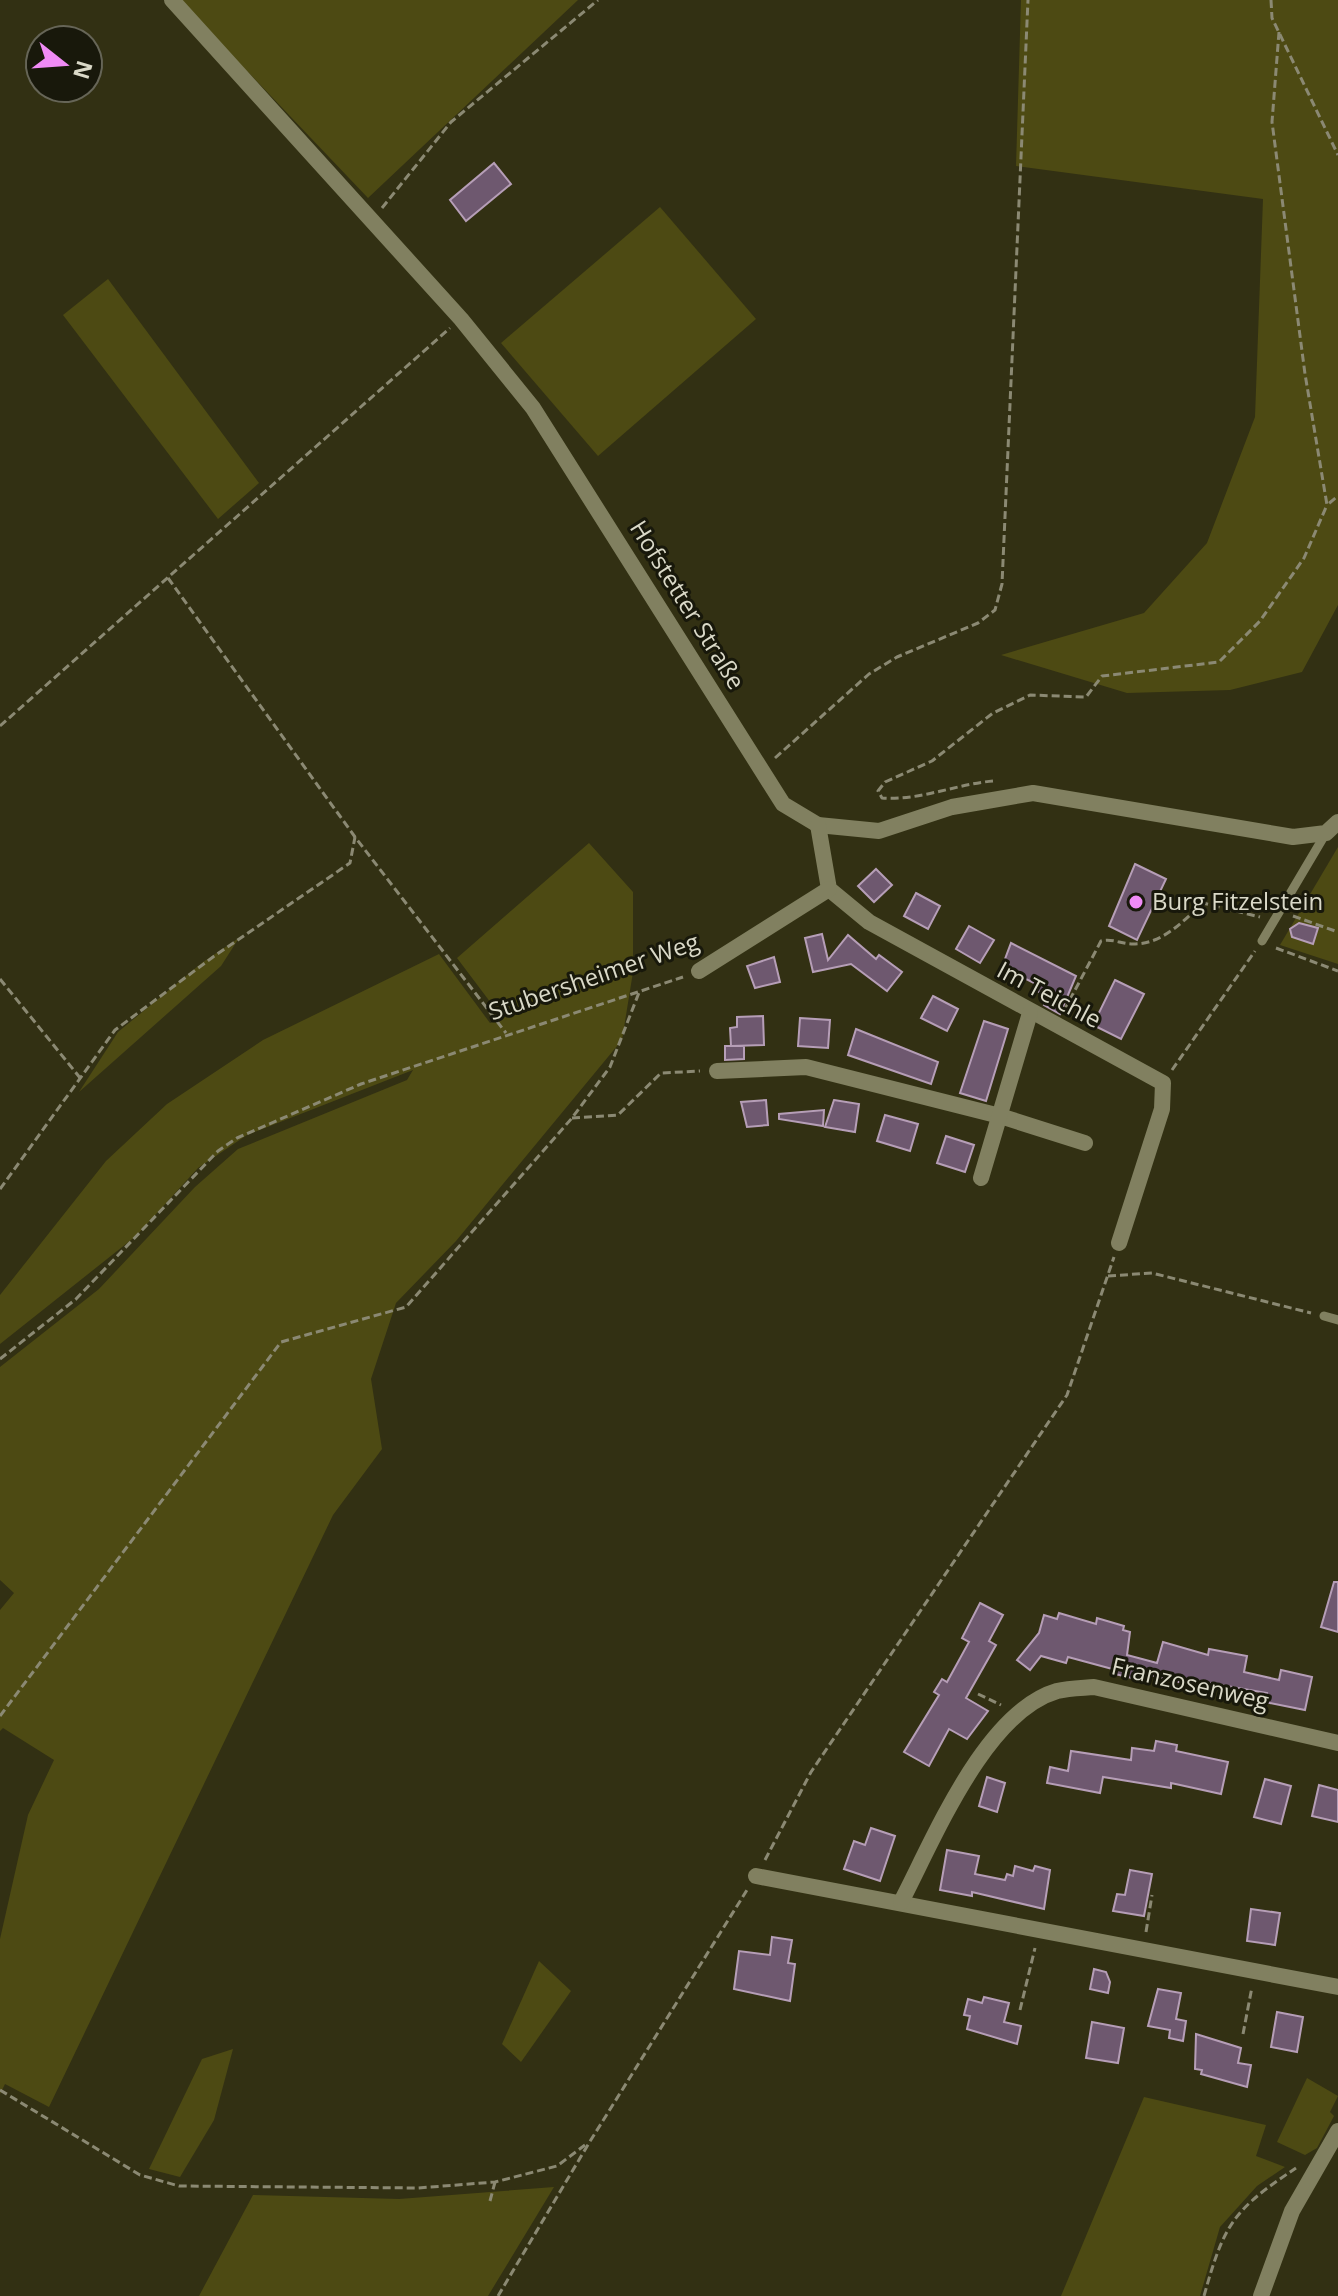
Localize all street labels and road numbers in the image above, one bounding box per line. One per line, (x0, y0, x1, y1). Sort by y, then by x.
street label: Hofstetter Straße (623, 513, 754, 695)
street label: Stubersheimer Weg (484, 924, 703, 1027)
street label: Im Teichle (992, 952, 1108, 1035)
street label: Franzosenweg (1108, 1648, 1272, 1717)

